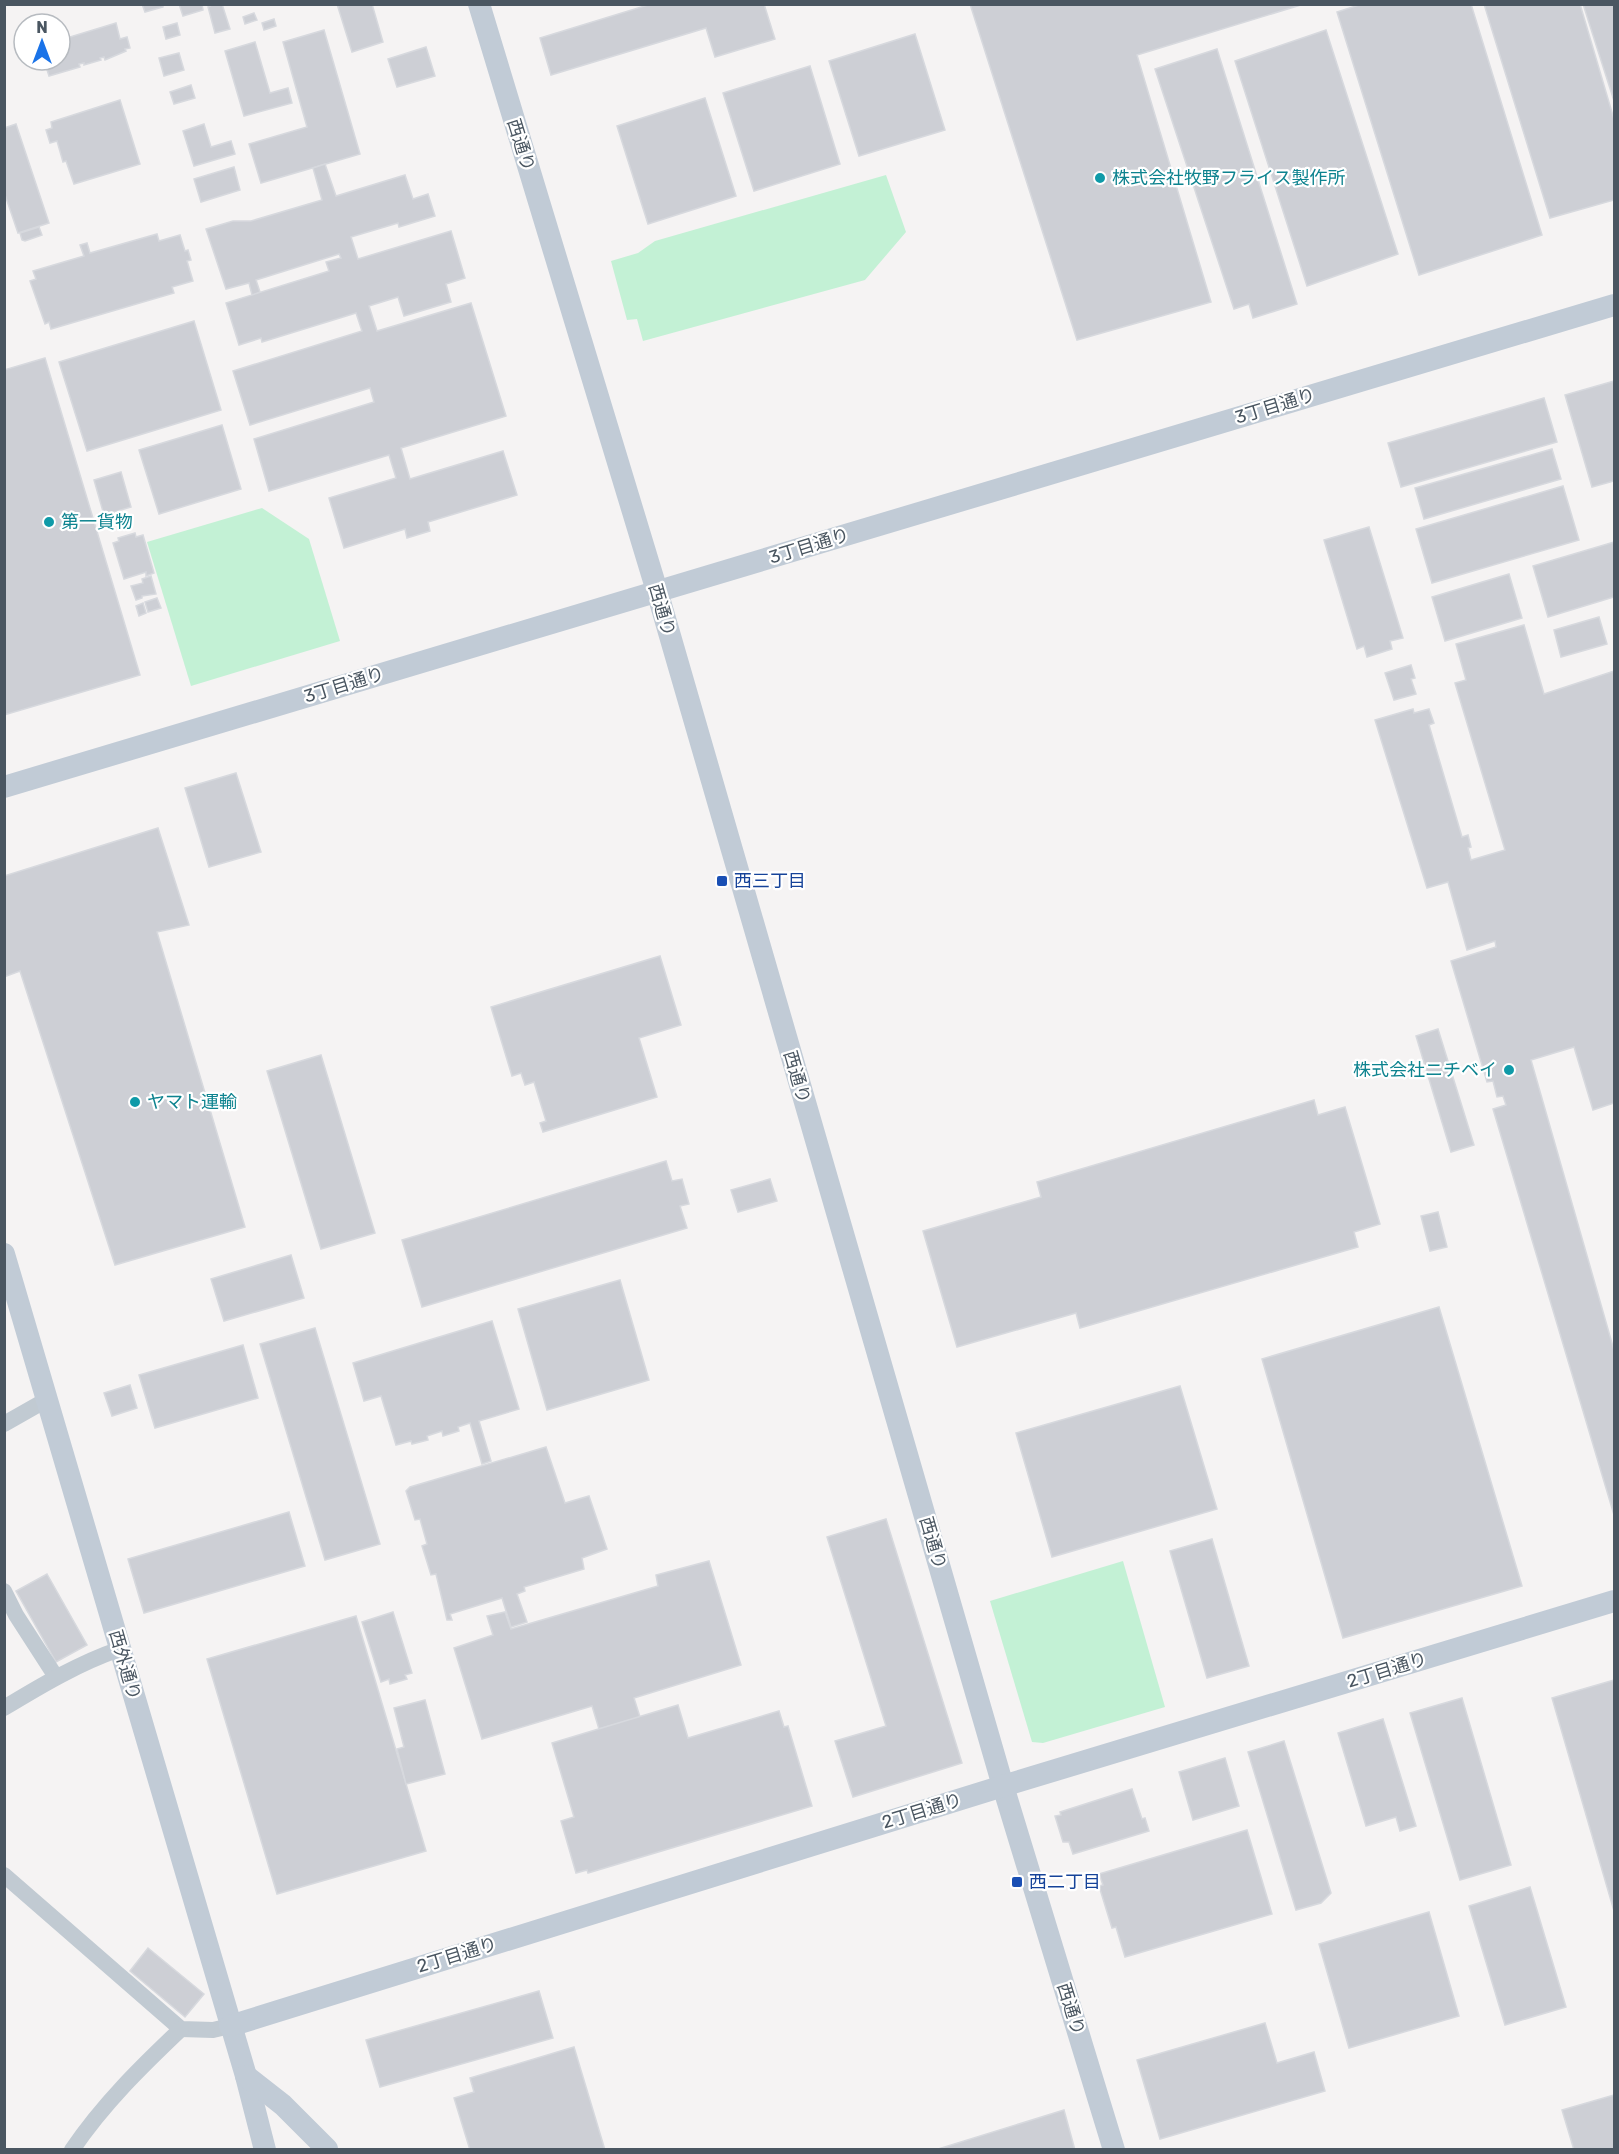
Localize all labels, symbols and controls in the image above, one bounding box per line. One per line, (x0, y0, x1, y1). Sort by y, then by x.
north arrow (12, 12, 72, 72)
text: N (36, 18, 48, 37)
street label: 西通り (503, 116, 539, 174)
place label: 株式会社牧野フライス製作所 (1112, 167, 1345, 189)
marker: 株式会社牧野フライス製作所 (1093, 171, 1107, 185)
street label: 3丁目通り (1232, 383, 1318, 429)
place label: 第一貨物 (61, 511, 133, 533)
marker: 第一貨物 (42, 515, 56, 529)
street label: 3丁目通り (766, 523, 852, 569)
street label: 西通り (644, 581, 680, 639)
street label: 3丁目通り (301, 662, 387, 708)
place label: 西三丁目 (734, 870, 806, 892)
marker: 西三丁目 (715, 874, 729, 888)
street label: 西通り (779, 1048, 815, 1106)
place label: 株式会社ニチベイ (1353, 1059, 1497, 1081)
marker: 株式会社ニチベイ (1502, 1063, 1516, 1077)
place label: ヤマト運輸 (147, 1091, 237, 1113)
marker: ヤマト運輸 (128, 1095, 142, 1109)
street label: 西通り (915, 1514, 951, 1572)
street label: 西外通り (105, 1627, 145, 1703)
street label: 2丁目通り (1344, 1647, 1430, 1693)
street label: 2丁目通り (879, 1788, 965, 1834)
place label: 西二丁目 (1029, 1871, 1101, 1893)
marker: 西二丁目 (1010, 1875, 1024, 1889)
street label: 2丁目通り (414, 1932, 500, 1978)
street label: 西通り (1053, 1980, 1089, 2038)

